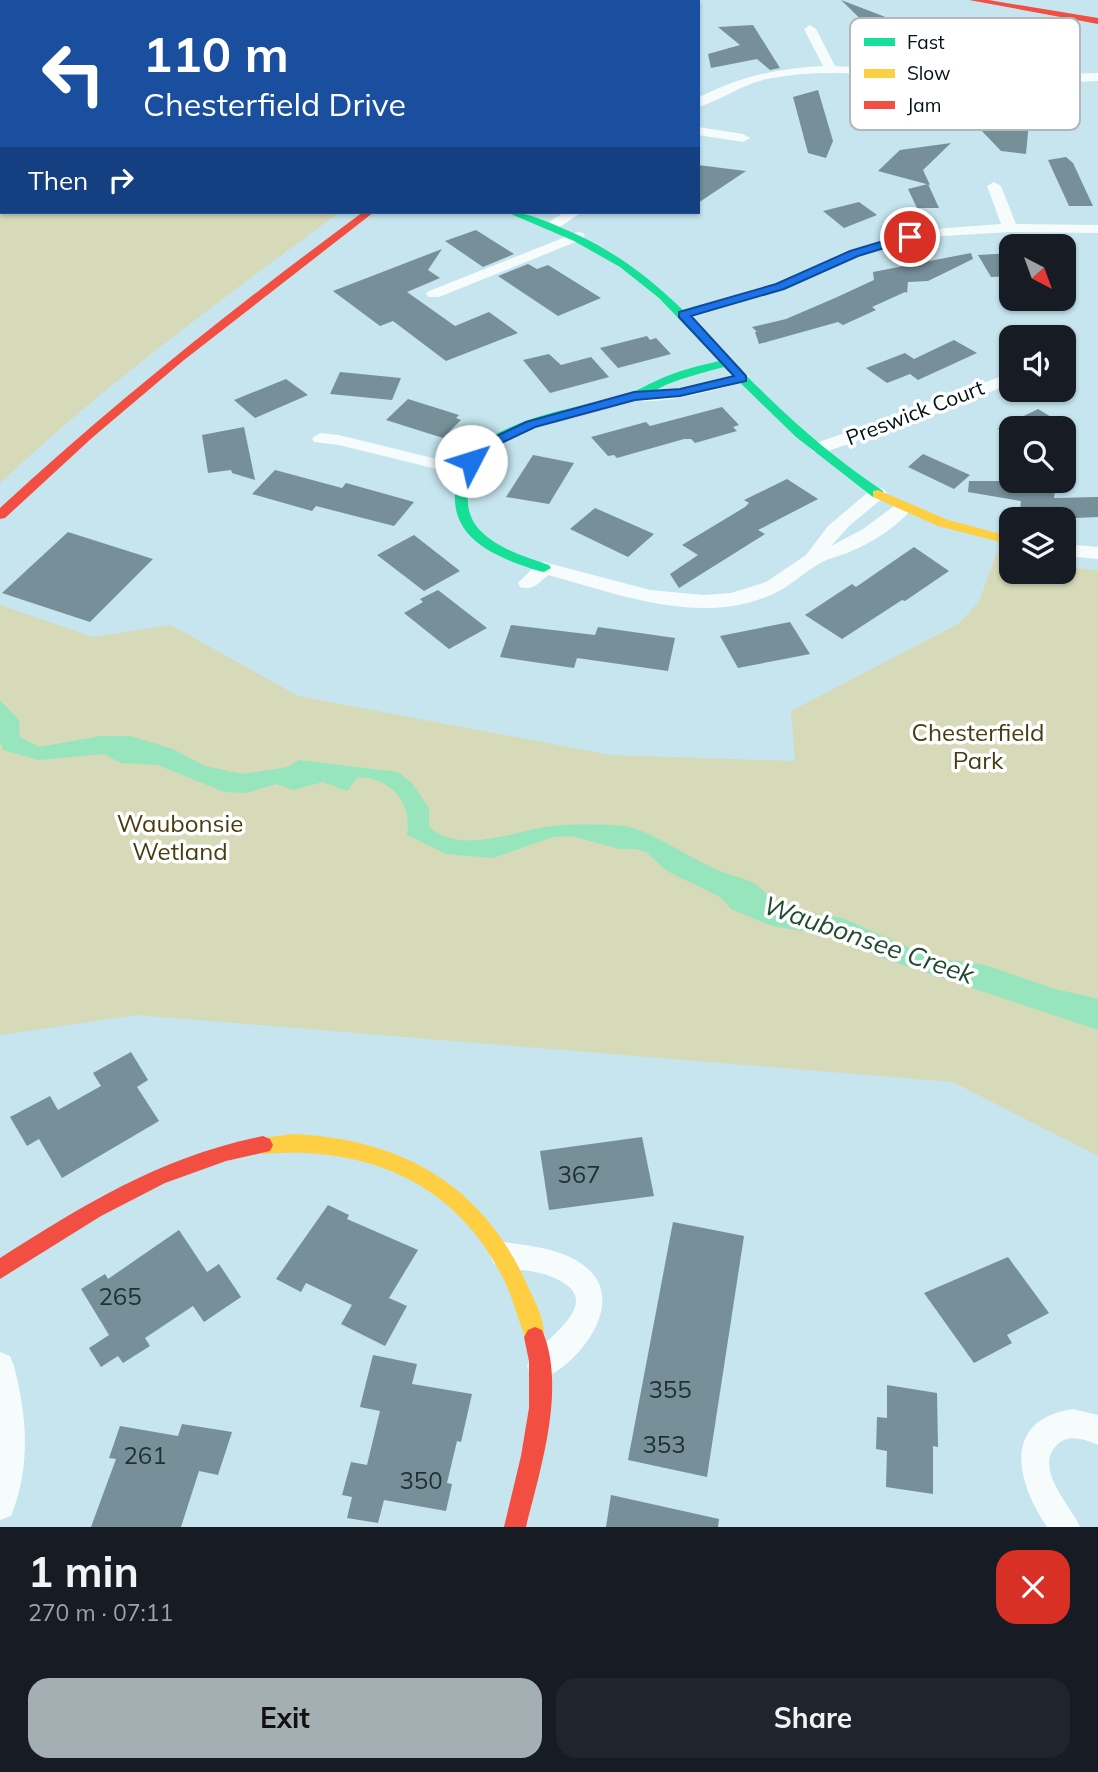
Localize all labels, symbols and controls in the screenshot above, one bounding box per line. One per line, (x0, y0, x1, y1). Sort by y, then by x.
legend (850, 18, 1080, 130)
text: 110 m (143, 23, 289, 84)
icon: left (28, 28, 119, 119)
text: Fast (907, 30, 945, 54)
text: Slow (907, 61, 951, 85)
text: Chesterfield Drive (143, 84, 406, 124)
text: Jam (907, 93, 941, 117)
icon: right (102, 161, 140, 199)
text: Then (28, 164, 88, 197)
pin (880, 207, 940, 267)
icon: arrive (891, 218, 929, 256)
north arrow (999, 234, 1076, 312)
map controls (999, 234, 1076, 584)
button: sound (999, 325, 1076, 402)
street label: Preswick Court (842, 374, 987, 450)
button: search (999, 416, 1076, 493)
position arrow (434, 424, 508, 498)
button: layers (999, 507, 1076, 584)
park label: Chesterfield Park (912, 717, 1044, 775)
park label: Waubonsie Wetland (117, 808, 243, 866)
water label: Waubonsee Creek (760, 888, 979, 991)
house number: 367 (557, 1159, 601, 1189)
house number: 265 (98, 1281, 142, 1311)
house number: 355 (648, 1374, 692, 1404)
house number: 353 (642, 1429, 686, 1459)
house number: 261 (123, 1440, 167, 1470)
house number: 350 (399, 1465, 443, 1495)
text: 1 min (28, 1545, 139, 1598)
button: close (996, 1550, 1070, 1624)
text: 270 m · 07:11 (28, 1598, 173, 1627)
button: Exit (28, 1678, 542, 1758)
button: Share (556, 1678, 1070, 1758)

